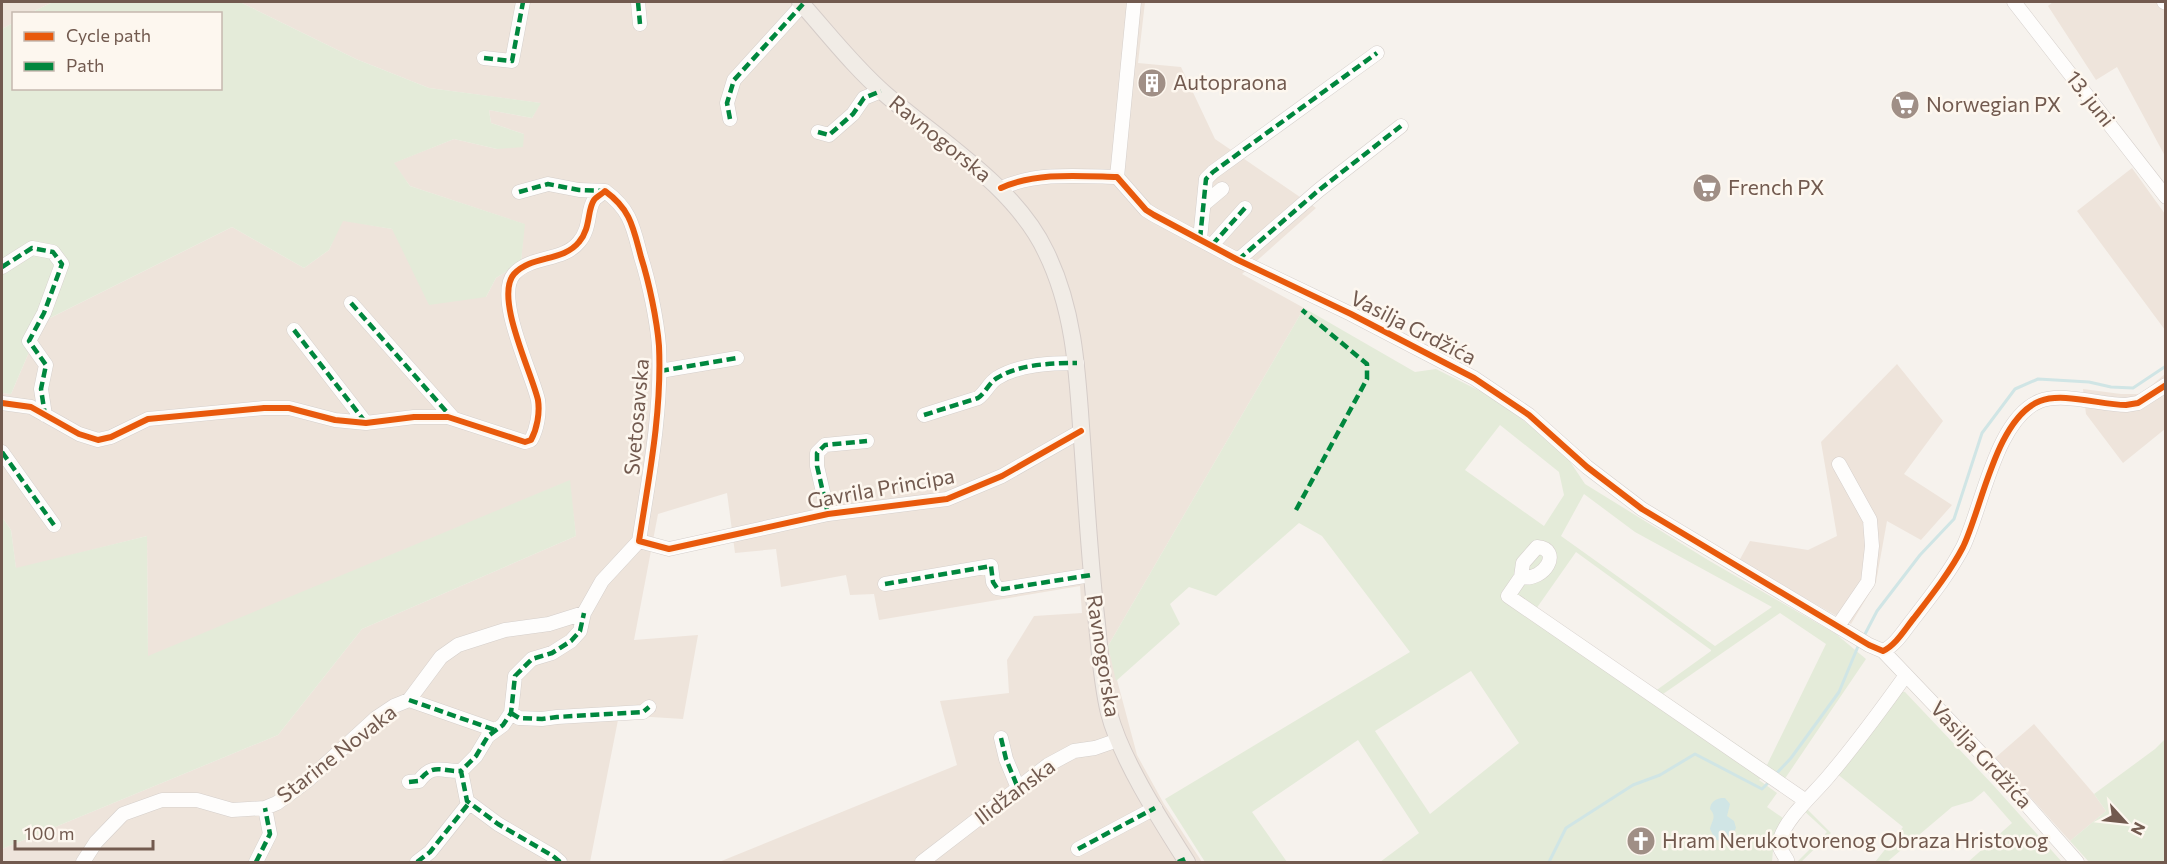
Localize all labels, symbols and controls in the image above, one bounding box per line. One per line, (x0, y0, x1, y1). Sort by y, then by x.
legend (12, 12, 222, 90)
text: Cycle path (66, 24, 151, 46)
text: Path (66, 54, 104, 76)
street label: 13. juni (2062, 65, 2121, 131)
building icon: Autopraona (1136, 67, 1168, 99)
place label: Autopraona (1173, 69, 1287, 94)
street label: Ravnogorska (885, 89, 997, 186)
supermarket icon: Norwegian PX (1889, 89, 1921, 121)
place label: Norwegian PX (1926, 91, 2061, 116)
supermarket icon: French PX (1691, 172, 1723, 204)
place label: French PX (1728, 174, 1824, 199)
street label: Vasilja Grdžića (1347, 284, 1481, 369)
street label: Svetosavska (618, 358, 653, 476)
street label: Gavrila Principa (805, 462, 956, 513)
street label: Ravnogorska (1082, 593, 1127, 719)
street label: Vasilja Grdžića (1926, 695, 2038, 813)
street label: Starine Novaka (271, 698, 401, 807)
street label: Ilidžanska (969, 753, 1059, 829)
north arrow (2095, 792, 2155, 852)
scale bar (15, 813, 153, 851)
text: N (2128, 819, 2150, 839)
text: 100 m (24, 822, 74, 844)
church icon: Hram Nerukotvorenog Obraza Hristovog (1625, 825, 1657, 857)
place label: Hram Nerukotvorenog Obraza Hristovog (1662, 827, 2048, 852)

